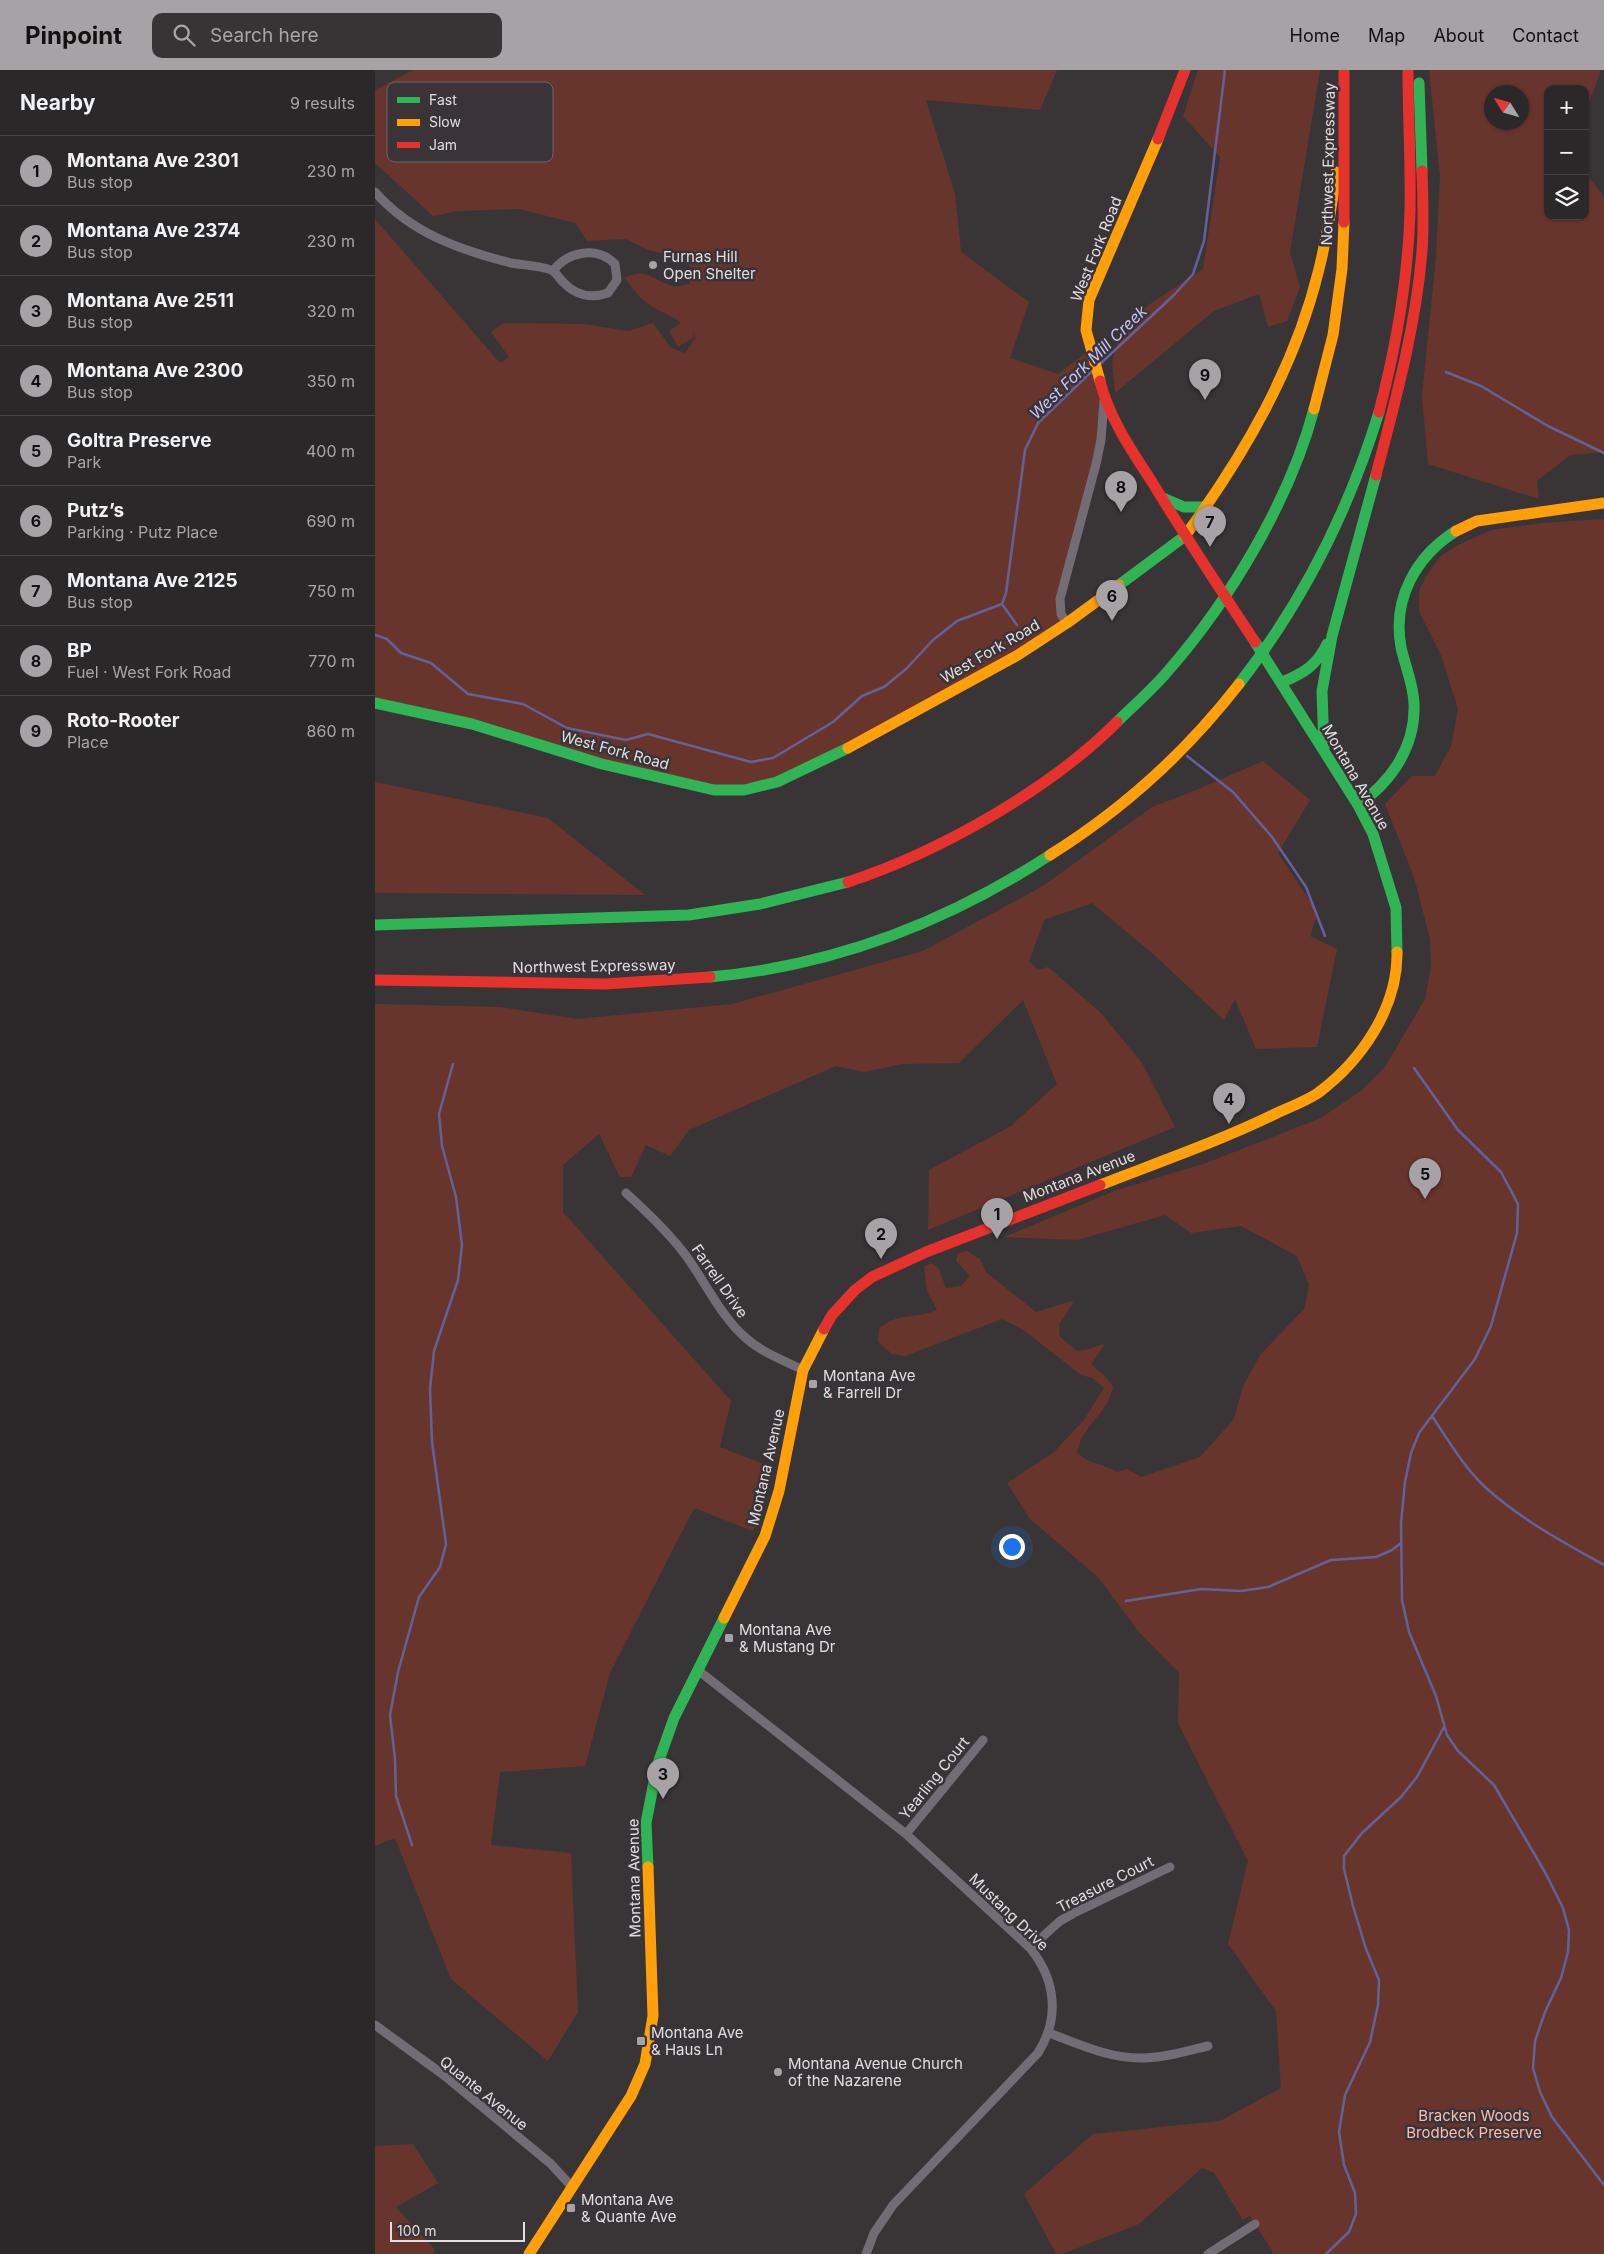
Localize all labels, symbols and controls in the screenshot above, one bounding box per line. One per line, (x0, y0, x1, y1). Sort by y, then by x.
search box (152, 13, 502, 58)
text: Pinpoint (25, 21, 122, 50)
icon: search (170, 21, 198, 49)
text: Search here (210, 24, 319, 47)
text: Home (1290, 25, 1340, 46)
text: Map (1368, 25, 1405, 46)
text: About (1433, 25, 1484, 46)
text: Contact (1512, 25, 1579, 46)
legend (387, 82, 553, 162)
street label: Northwest Expressway (1317, 82, 1339, 246)
north arrow (1484, 85, 1529, 130)
map controls (1544, 85, 1589, 220)
button: + (1544, 85, 1589, 130)
text: Nearby (20, 90, 95, 115)
text: Fast (429, 91, 457, 108)
text: 9 results (290, 93, 355, 113)
text: Slow (429, 113, 461, 130)
button: − (1544, 130, 1589, 175)
text: Jam (429, 136, 457, 153)
text: Montana Ave 2301 (67, 149, 239, 172)
text: 1 (33, 161, 39, 181)
text: 230 m (307, 161, 355, 181)
text: Bus stop (67, 172, 133, 192)
button: layers (1544, 175, 1589, 220)
street label: West Fork Road (1066, 194, 1126, 304)
text: Montana Ave 2374 (67, 219, 240, 242)
text: 2 (31, 231, 41, 251)
text: 230 m (307, 231, 355, 251)
text: Bus stop (67, 242, 133, 262)
place label: Furnas Hill Open Shelter (663, 247, 756, 283)
marker: Furnas Hill Open Shelter (647, 259, 659, 271)
text: Montana Ave 2511 (67, 289, 234, 312)
text: 3 (31, 301, 41, 321)
text: 320 m (307, 301, 355, 321)
water label: West Fork Mill Creek (1025, 301, 1151, 423)
text: Bus stop (67, 312, 133, 332)
text: Montana Ave 2300 (67, 359, 243, 382)
pin: 9 (1189, 359, 1221, 400)
text: 4 (31, 371, 41, 391)
text: 350 m (307, 371, 355, 391)
text: Bus stop (67, 382, 133, 402)
text: Goltra Preserve (67, 429, 212, 452)
text: 5 (31, 441, 41, 461)
text: 400 m (306, 441, 355, 461)
text: Park (67, 452, 101, 472)
pin: 8 (1105, 471, 1137, 512)
text: Putz’s (67, 499, 124, 522)
pin: 7 (1194, 506, 1226, 547)
text: 6 (31, 511, 41, 531)
text: 690 m (307, 511, 355, 531)
text: Parking · Putz Place (67, 522, 218, 542)
text: Montana Ave 2125 (67, 569, 238, 592)
pin: 6 (1096, 580, 1128, 621)
text: 7 (31, 581, 41, 601)
text: 750 m (308, 581, 355, 601)
text: Bus stop (67, 592, 133, 612)
street label: West Fork Road (937, 615, 1043, 687)
text: BP (67, 639, 92, 662)
text: 8 (31, 651, 41, 671)
text: 770 m (308, 651, 355, 671)
text: Fuel · West Fork Road (67, 662, 231, 682)
text: Roto-Rooter (67, 709, 180, 732)
text: 9 (31, 721, 41, 741)
text: 860 m (307, 721, 355, 741)
street label: Montana Avenue (1318, 721, 1394, 833)
street label: West Fork Road (559, 726, 671, 774)
text: Place (67, 732, 109, 752)
street label: Northwest Expressway (512, 955, 676, 977)
pin: 4 (1213, 1083, 1245, 1124)
street label: Montana Avenue (1020, 1146, 1138, 1206)
pin: 5 (1409, 1158, 1441, 1199)
pin: 1 (981, 1198, 1013, 1239)
pin: 2 (865, 1218, 897, 1259)
street label: Farrell Drive (688, 1240, 752, 1322)
place label: Montana Ave & Farrell Dr (823, 1366, 916, 1402)
marker: Montana Ave & Farrell Dr (807, 1378, 819, 1390)
street label: Montana Avenue (743, 1407, 789, 1527)
your location (999, 1534, 1025, 1560)
place label: Montana Ave & Mustang Dr (739, 1620, 836, 1656)
marker: Montana Ave & Mustang Dr (723, 1632, 735, 1644)
street label: Yearling Court (895, 1733, 973, 1823)
pin: 3 (647, 1758, 679, 1799)
street label: Montana Avenue (623, 1818, 645, 1938)
street label: Treasure Court (1053, 1851, 1157, 1917)
street label: Mustang Drive (965, 1869, 1053, 1955)
place label: Montana Ave & Haus Ln (651, 2023, 744, 2059)
marker: Montana Ave & Haus Ln (635, 2035, 647, 2047)
street label: Quante Avenue (436, 2052, 532, 2134)
place label: Montana Avenue Church of the Nazarene (788, 2054, 963, 2090)
marker: Montana Avenue Church of the Nazarene (772, 2066, 784, 2078)
park label: Bracken Woods Brodbeck Preserve (1406, 2106, 1542, 2142)
place label: Montana Ave & Quante Ave (581, 2190, 676, 2226)
marker: Montana Ave & Quante Ave (565, 2202, 577, 2214)
scale bar (390, 2219, 525, 2242)
text: 100 m (397, 2222, 437, 2239)

